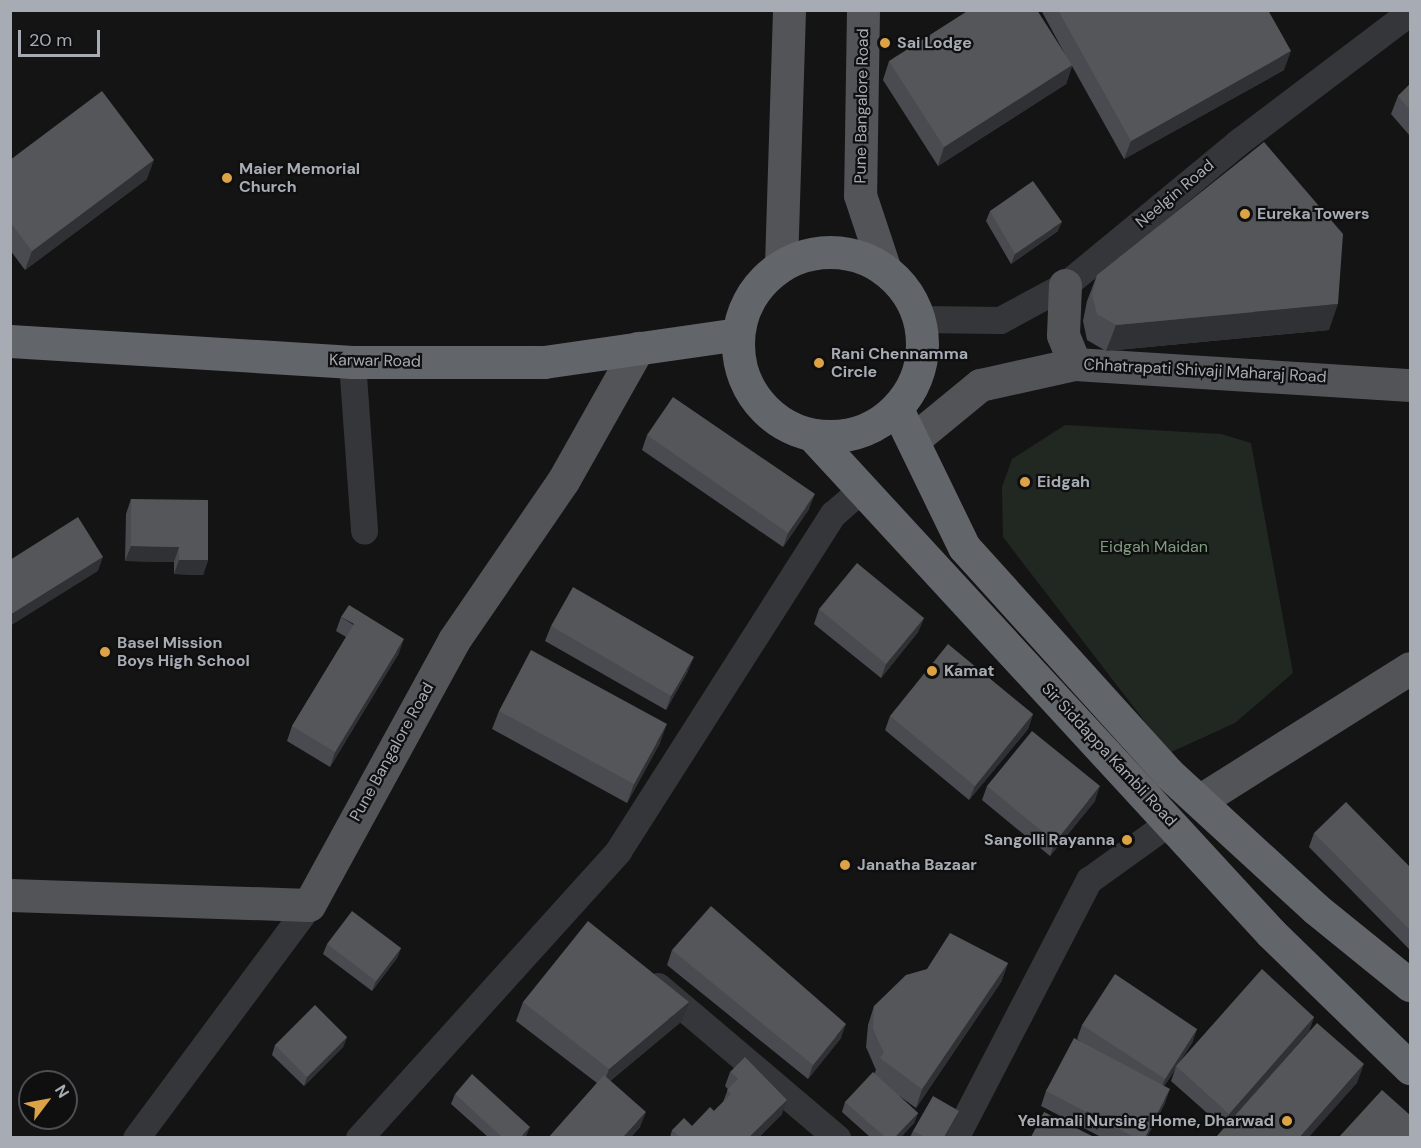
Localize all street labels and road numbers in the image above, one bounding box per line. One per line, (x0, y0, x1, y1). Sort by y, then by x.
street label: Pune Bangalore Road (851, 28, 873, 184)
street label: Neelgin Road (1132, 156, 1218, 232)
street label: Karwar Road (329, 351, 421, 371)
street label: Chhatrapati Shivaji Maharaj Road (1083, 355, 1327, 387)
street label: Pune Bangalore Road (346, 679, 438, 825)
street label: Sir Siddappa Kambli Road (1038, 679, 1180, 831)

